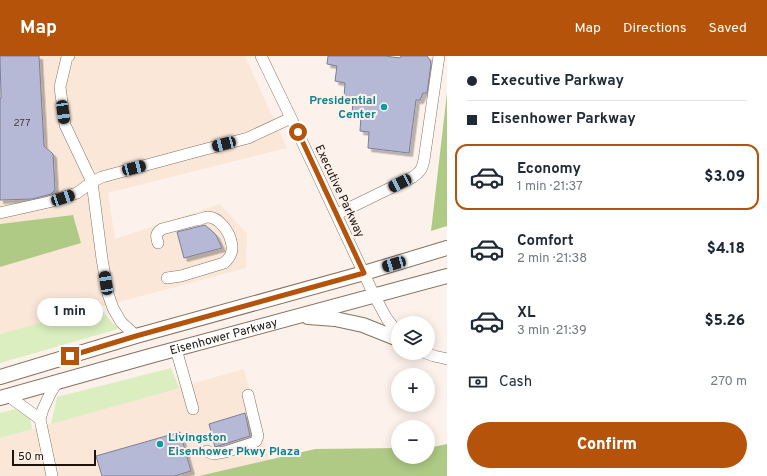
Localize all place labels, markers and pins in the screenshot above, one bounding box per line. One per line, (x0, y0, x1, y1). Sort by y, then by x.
place label: Presidential Center (309, 93, 376, 123)
marker: Presidential Center (379, 102, 389, 112)
place label: Livingston Eisenhower Pkwy Plaza (168, 430, 300, 460)
marker: Livingston Eisenhower Pkwy Plaza (155, 439, 165, 449)

